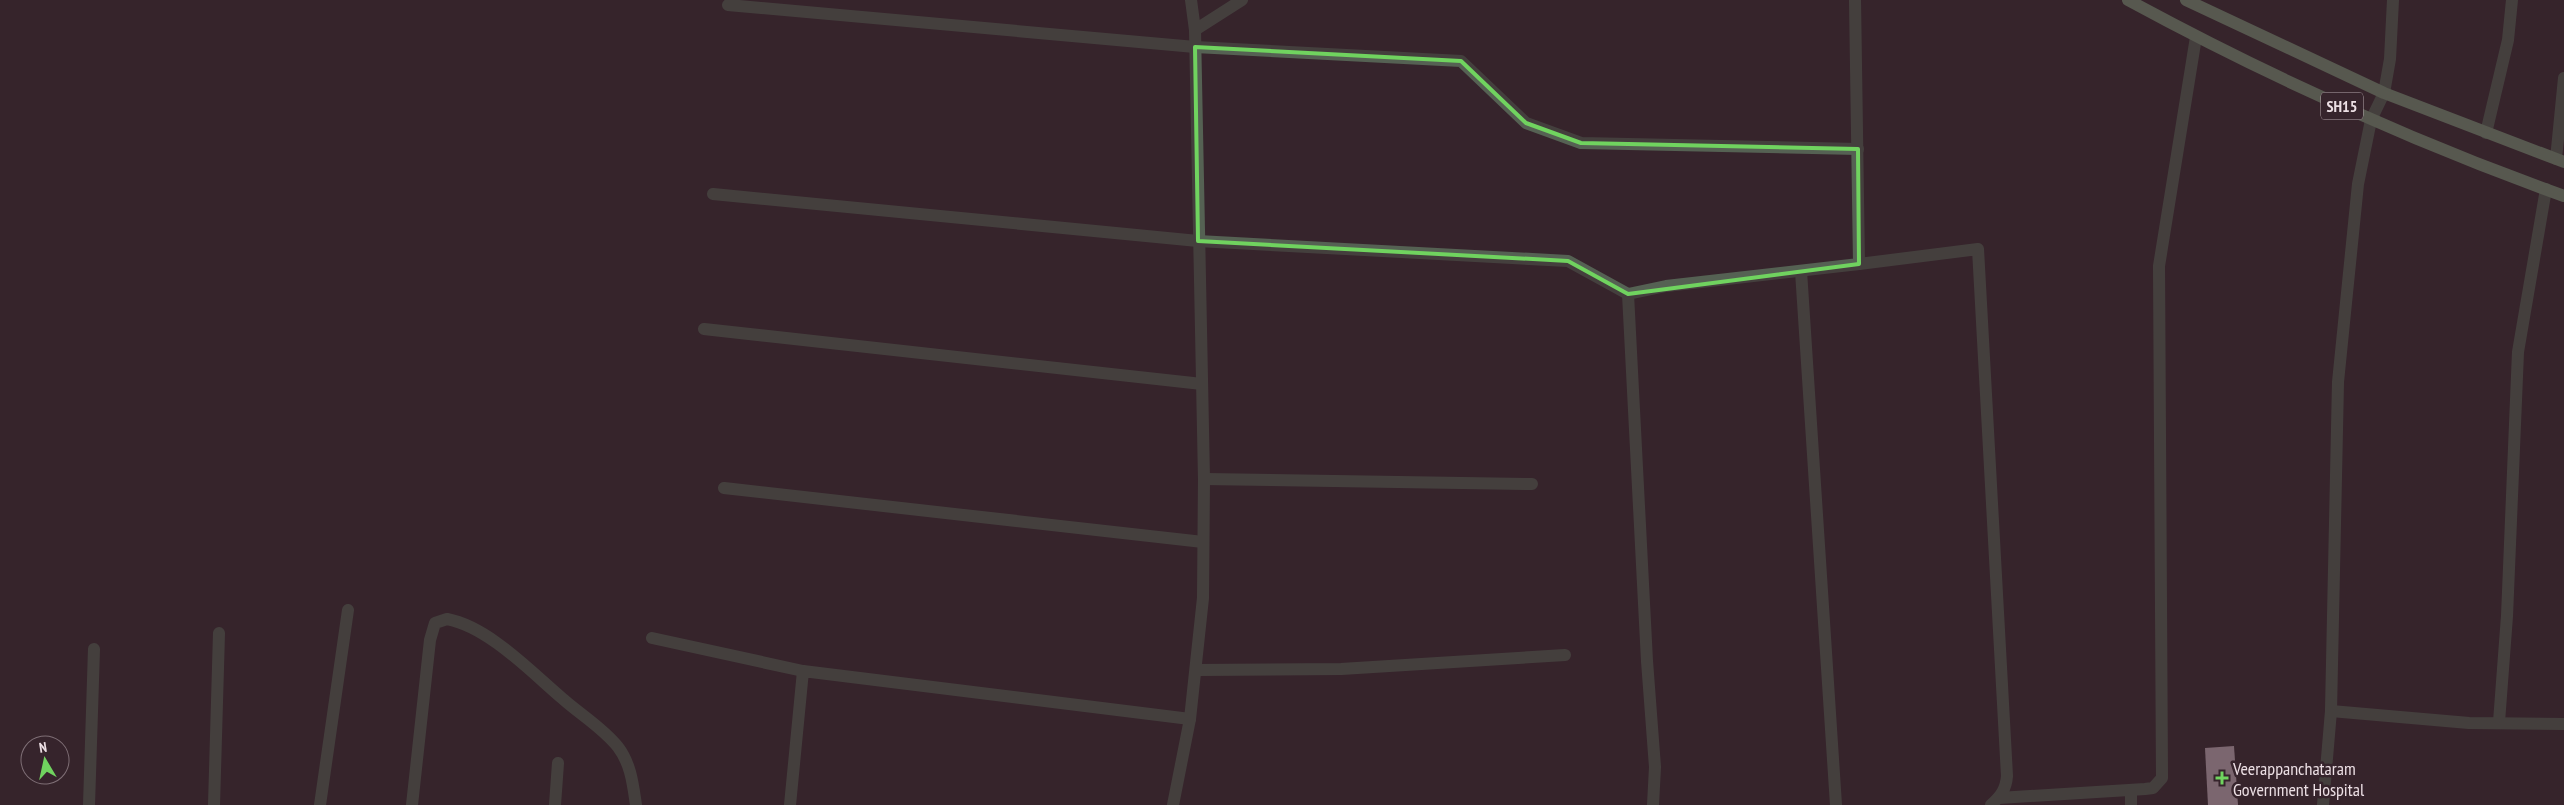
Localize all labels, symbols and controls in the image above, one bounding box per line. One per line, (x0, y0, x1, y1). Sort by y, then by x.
road number: SH15 (2321, 92, 2363, 120)
north arrow (20, 735, 70, 785)
text: N (38, 738, 48, 757)
place label: Veerappanchataram Government Hospital (2232, 757, 2365, 801)
marker: Veerappanchataram Government Hospital (2215, 771, 2229, 785)

